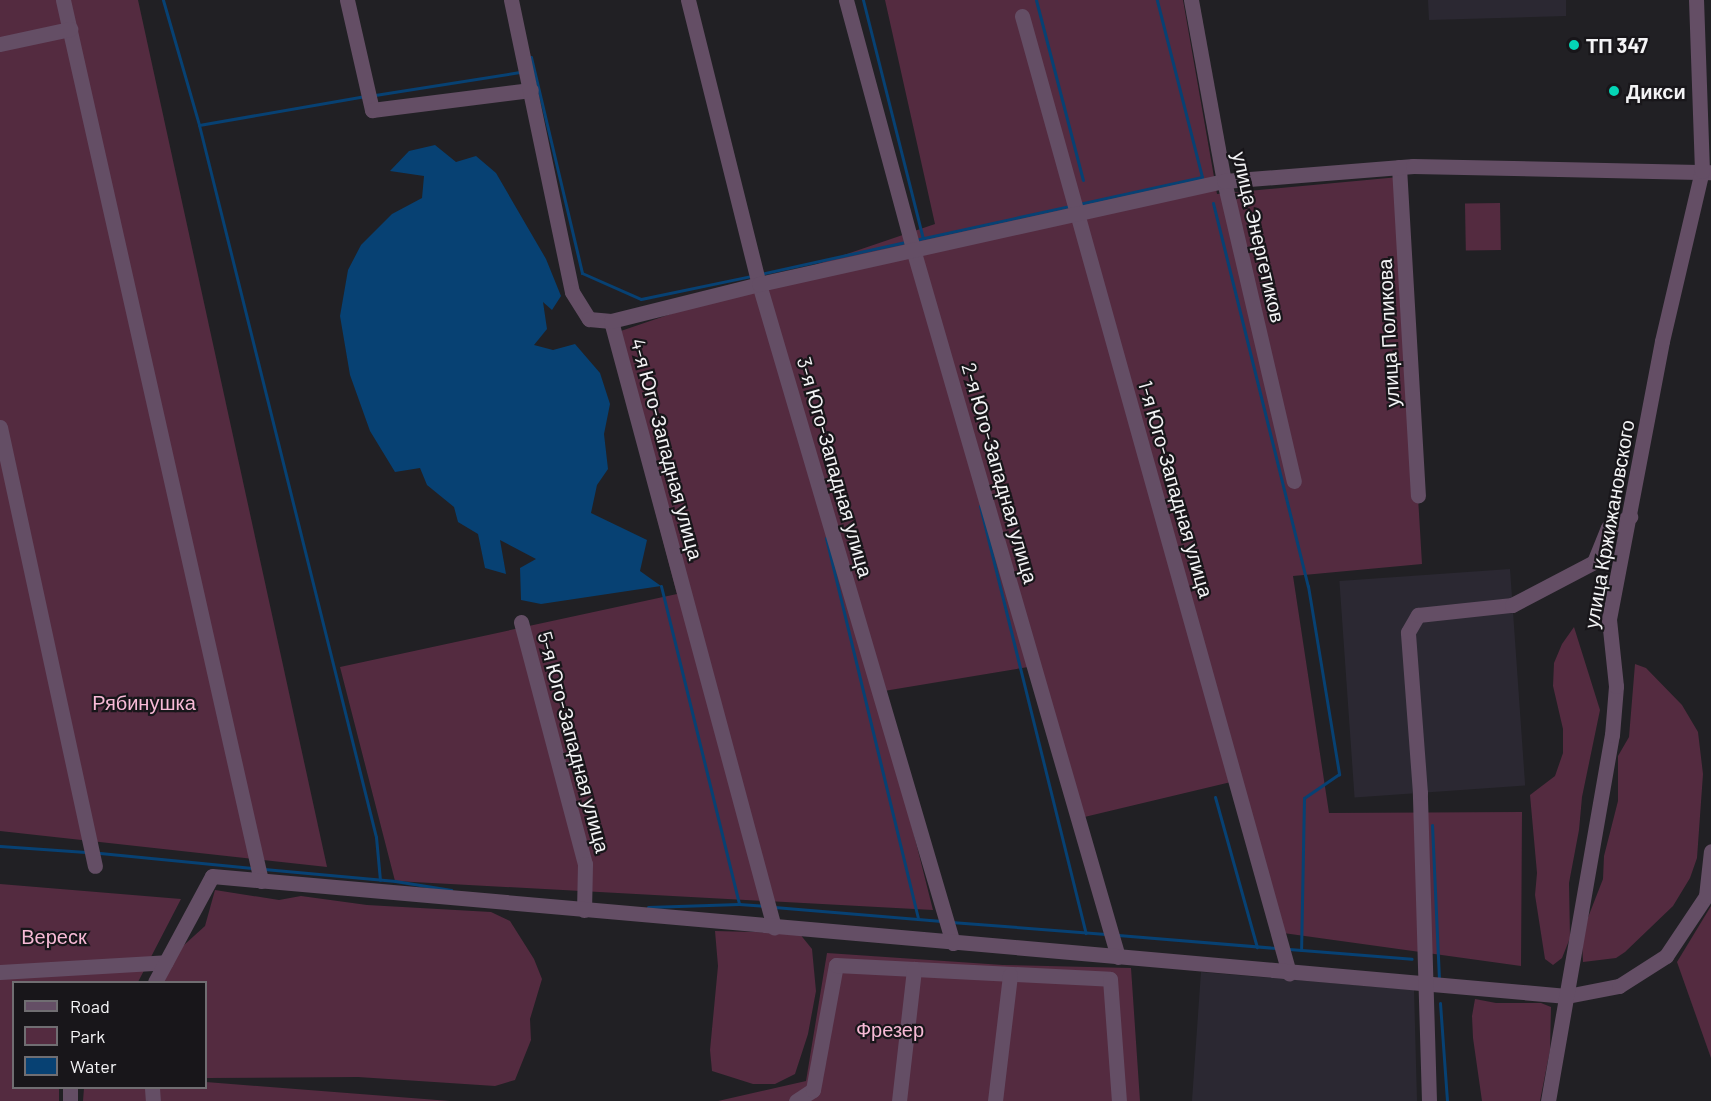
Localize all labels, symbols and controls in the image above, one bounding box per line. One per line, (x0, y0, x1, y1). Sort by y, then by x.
place label: ТП 347 (1586, 33, 1648, 57)
marker: ТП 347 (1567, 38, 1581, 52)
place label: Дикси (1626, 79, 1686, 103)
marker: Дикси (1607, 84, 1621, 98)
street label: улица Энергетиков (1228, 149, 1290, 325)
street label: улица Поликова (1372, 258, 1404, 408)
street label: 4-я Юго-Западная улица (626, 335, 708, 563)
street label: 3-я Юго-Западная улица (792, 354, 878, 580)
street label: 2-я Юго-Западная улица (957, 360, 1043, 586)
street label: 1-я Юго-Западная улица (1134, 378, 1218, 600)
street label: улица Кржижановского (1579, 418, 1639, 630)
street label: 5-я Юго-Западная улица (533, 629, 615, 855)
park label: Рябинушка (92, 690, 196, 714)
park label: Вереск (21, 924, 87, 948)
legend (12, 981, 207, 1089)
text: Road (70, 995, 110, 1017)
park label: Фрезер (856, 1017, 924, 1041)
text: Park (70, 1025, 105, 1047)
text: Water (70, 1055, 117, 1077)

